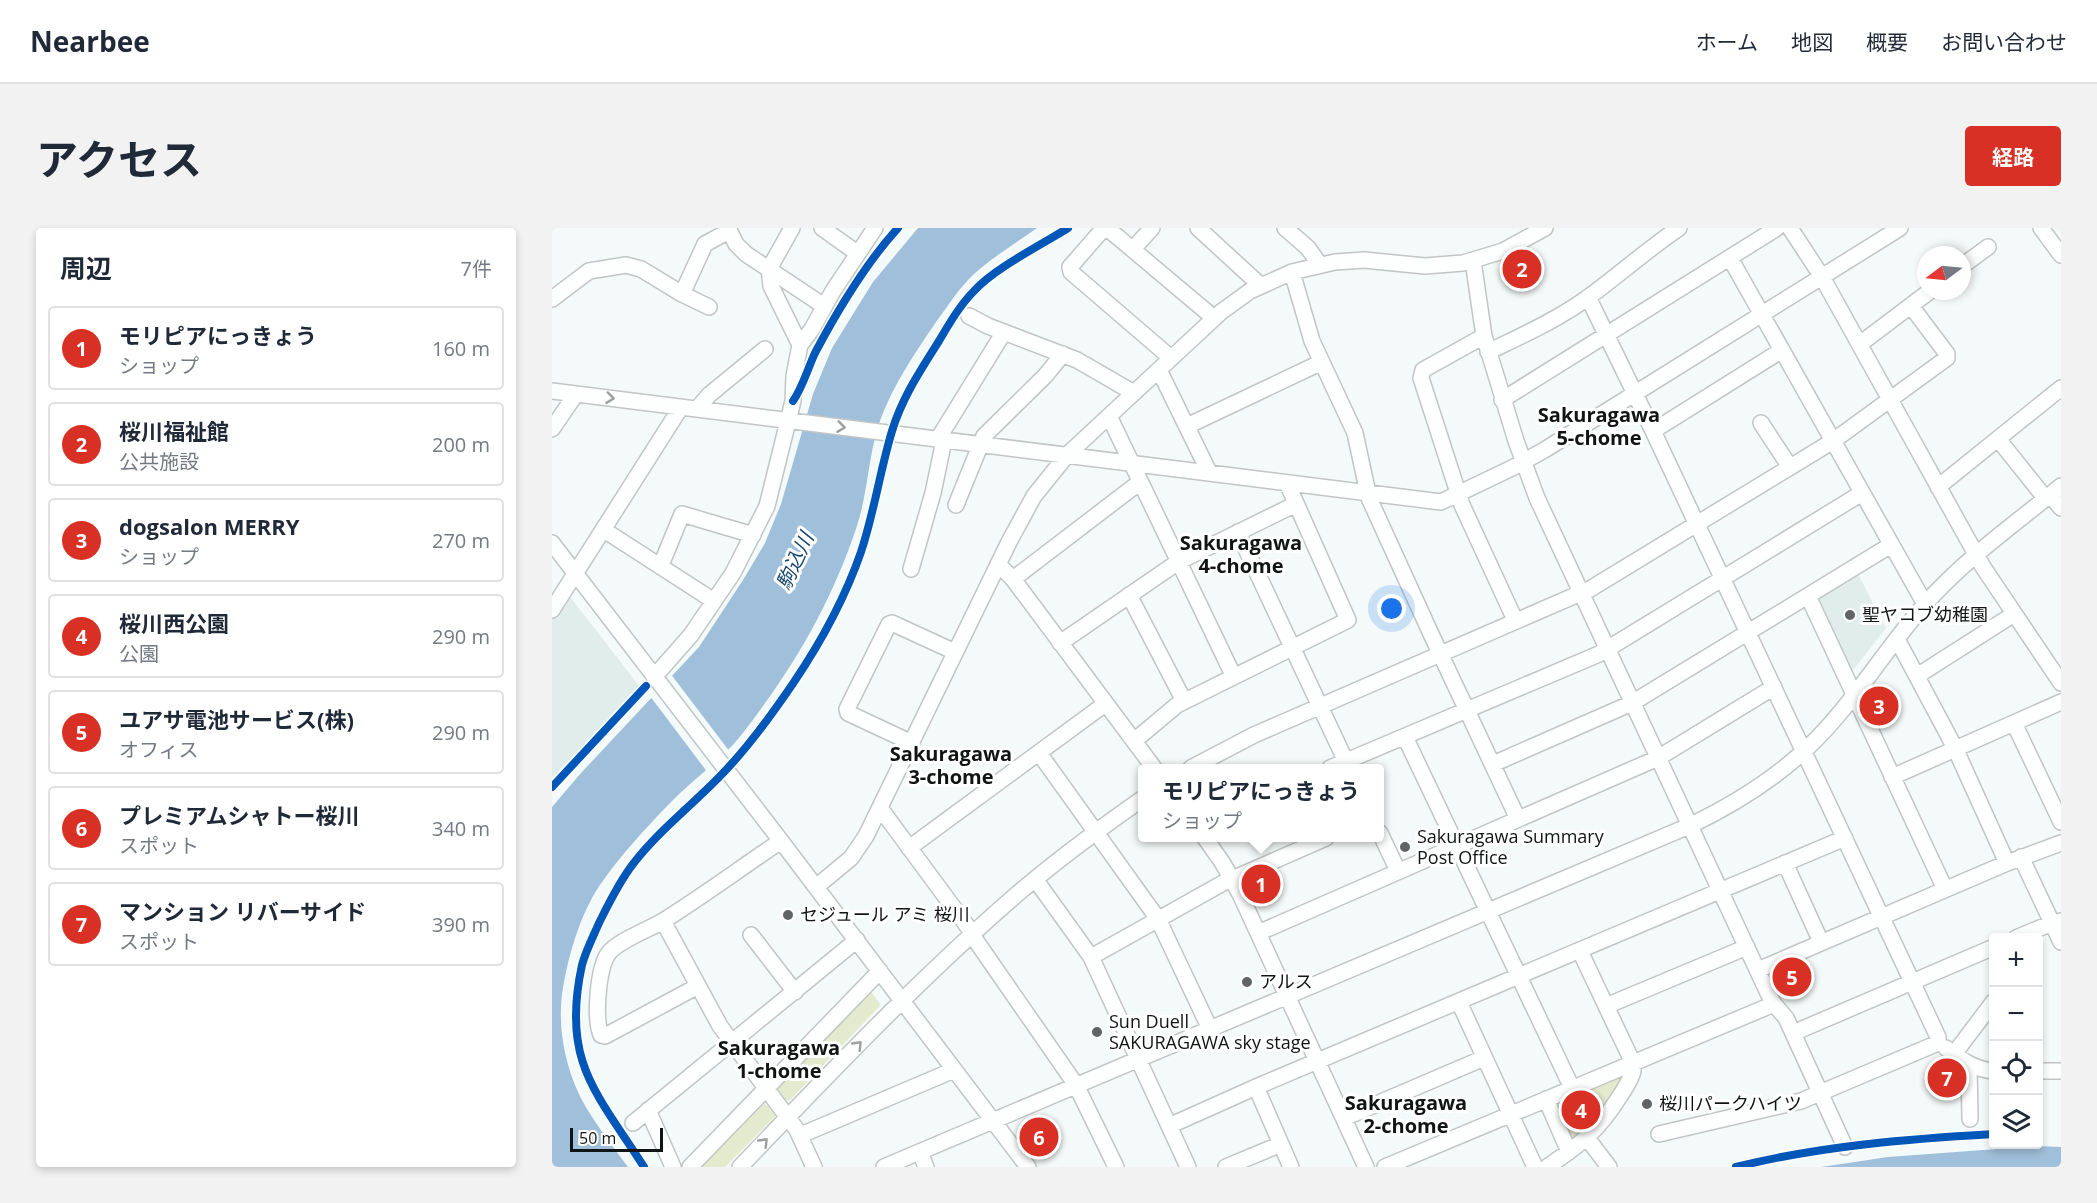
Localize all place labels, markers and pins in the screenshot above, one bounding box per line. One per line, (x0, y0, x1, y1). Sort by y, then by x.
pin: 2 (1502, 246, 1542, 291)
place label: 聖ヤコブ幼稚園 (1862, 602, 1988, 626)
marker: 聖ヤコブ幼稚園 (1843, 608, 1857, 622)
pin: 3 (1860, 684, 1898, 728)
place label: Sakuragawa Summary Post Office (1417, 824, 1605, 869)
marker: Sakuragawa Summary Post Office (1398, 840, 1412, 854)
pin: 1 (1242, 862, 1280, 906)
place label: セジュール アミ 桜川 (800, 902, 970, 926)
marker: セジュール アミ 桜川 (781, 908, 795, 922)
pin: 5 (1772, 954, 1812, 999)
place label: アルス (1259, 969, 1313, 993)
marker: アルス (1240, 975, 1254, 989)
place label: Sun Duell SAKURAGAWA sky stage (1109, 1009, 1311, 1054)
marker: Sun Duell SAKURAGAWA sky stage (1090, 1025, 1104, 1039)
pin: 7 (1928, 1056, 1966, 1100)
pin: 4 (1562, 1088, 1600, 1132)
place label: 桜川パークハイツ (1659, 1091, 1802, 1115)
marker: 桜川パークハイツ (1640, 1097, 1654, 1111)
pin: 6 (1020, 1114, 1058, 1160)

